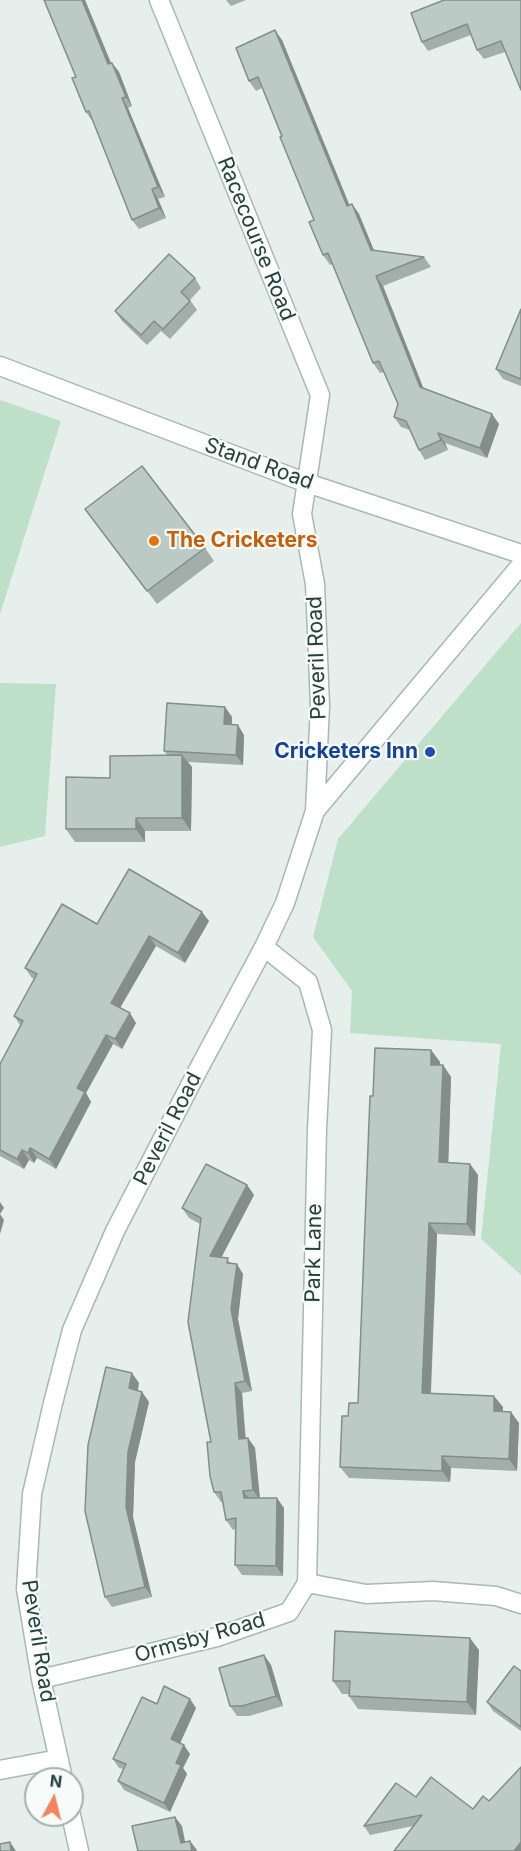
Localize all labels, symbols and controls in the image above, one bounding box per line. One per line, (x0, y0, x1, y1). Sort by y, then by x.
street label: Racecourse Road (212, 154, 300, 324)
street label: Stand Road (201, 433, 317, 495)
place label: The Cricketers (166, 528, 317, 554)
marker: The Cricketers (147, 534, 161, 548)
street label: Peveril Road (302, 596, 332, 720)
place label: Cricketers Inn (274, 739, 418, 765)
marker: Cricketers Inn (423, 745, 437, 759)
street label: Peveril Road (129, 1068, 207, 1190)
street label: Park Lane (301, 1203, 327, 1303)
street label: Peveril Road (16, 1578, 60, 1704)
street label: Ormsby Road (132, 1607, 268, 1669)
north arrow (24, 1767, 84, 1827)
text: N (49, 1770, 63, 1792)

